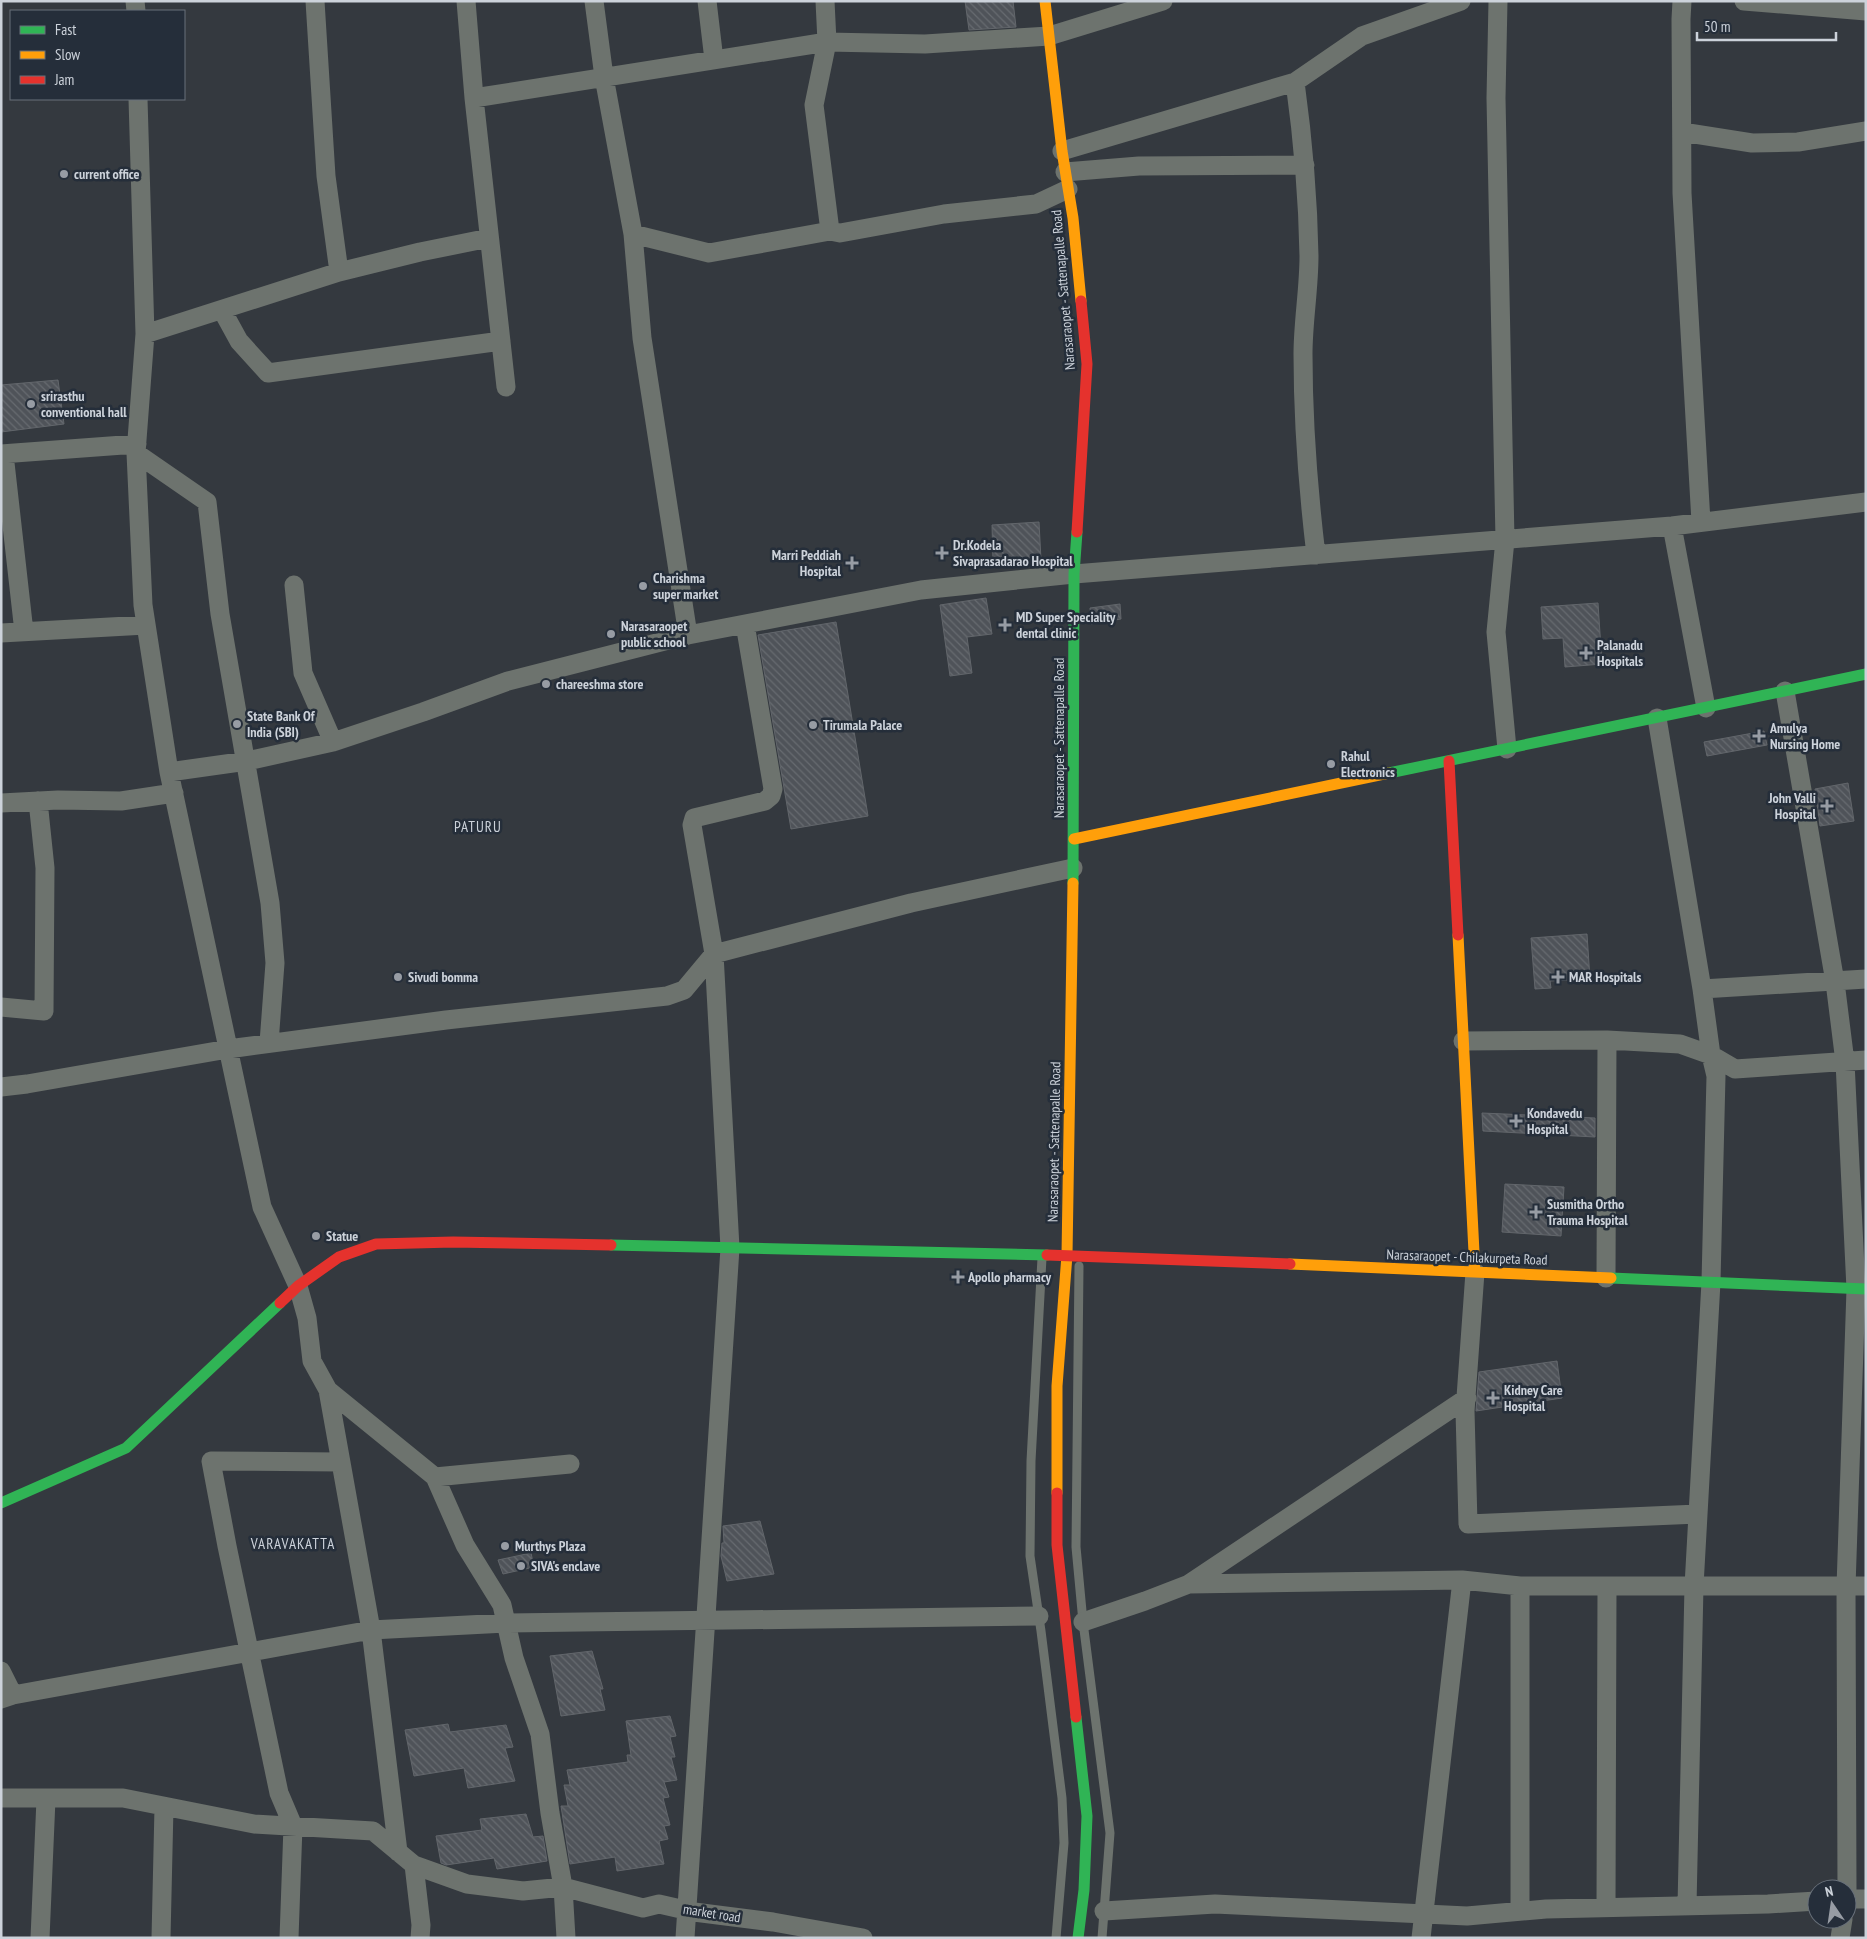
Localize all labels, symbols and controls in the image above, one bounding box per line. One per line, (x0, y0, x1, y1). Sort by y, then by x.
legend (10, 10, 185, 100)
scale bar (1697, 10, 1836, 42)
text: 50 m (1704, 17, 1730, 36)
text: Fast (55, 20, 76, 39)
text: Slow (55, 45, 80, 64)
text: Jam (54, 70, 74, 89)
place label: current office (74, 165, 140, 183)
marker: current office (58, 168, 70, 180)
street label: Narasaraopet - Sattenapalle Road (1047, 209, 1079, 371)
place label: srirasthu conventional hall (41, 387, 127, 421)
marker: srirasthu conventional hall (25, 398, 37, 410)
place label: Dr.Kodela Sivaprasadarao Hospital (953, 536, 1073, 570)
place label: Marri Peddiah Hospital (772, 546, 842, 580)
marker: Dr.Kodela Sivaprasadarao Hospital (935, 546, 949, 560)
marker: Marri Peddiah Hospital (845, 556, 859, 570)
place label: Charishma super market (653, 569, 718, 603)
marker: Charishma super market (637, 580, 649, 592)
place label: MD Super Speciality dental clinic (1016, 608, 1116, 642)
place label: Narasaraopet public school (621, 617, 687, 651)
marker: MD Super Speciality dental clinic (998, 618, 1012, 632)
marker: Narasaraopet public school (605, 628, 617, 640)
place label: Palanadu Hospitals (1597, 636, 1643, 670)
marker: Palanadu Hospitals (1579, 646, 1593, 660)
street label: Narasaraopet - Sattenapalle Road (1050, 658, 1068, 818)
place label: chareeshma store (556, 675, 643, 693)
marker: chareeshma store (540, 678, 552, 690)
place label: State Bank Of India (SBI) (247, 707, 316, 741)
place label: Tirumala Palace (823, 716, 902, 734)
marker: State Bank Of India (SBI) (231, 718, 243, 730)
marker: Tirumala Palace (807, 719, 819, 731)
place label: Amulya Nursing Home (1769, 719, 1840, 753)
marker: Amulya Nursing Home (1752, 729, 1766, 743)
place label: Rahul Electronics (1341, 747, 1395, 781)
marker: Rahul Electronics (1325, 758, 1337, 770)
place label: John Valli Hospital (1768, 789, 1817, 823)
marker: John Valli Hospital (1820, 799, 1834, 813)
district label: PATURU (454, 817, 502, 836)
place label: Sivudi bomma (408, 968, 478, 986)
place label: MAR Hospitals (1569, 968, 1641, 986)
marker: MAR Hospitals (1551, 970, 1565, 984)
marker: Sivudi bomma (392, 971, 404, 983)
street label: Narasaraopet - Sattenapalle Road (1044, 1062, 1064, 1222)
place label: Kondavedu Hospital (1527, 1104, 1582, 1138)
marker: Kondavedu Hospital (1509, 1114, 1523, 1128)
place label: Susmitha Ortho Trauma Hospital (1547, 1195, 1628, 1229)
marker: Susmitha Ortho Trauma Hospital (1529, 1205, 1543, 1219)
place label: Statue (326, 1227, 358, 1245)
marker: Statue (310, 1230, 322, 1242)
street label: Narasaraopet - Chilakurpeta Road (1386, 1245, 1548, 1269)
place label: Apollo pharmacy (967, 1268, 1052, 1286)
marker: Apollo pharmacy (952, 1271, 964, 1283)
place label: Kidney Care Hospital (1504, 1381, 1563, 1415)
marker: Kidney Care Hospital (1486, 1391, 1500, 1405)
district label: VARAVAKATTA (250, 1534, 335, 1553)
place label: Murthys Plaza (515, 1537, 586, 1555)
marker: Murthys Plaza (499, 1540, 511, 1552)
place label: SIVA's enclave (531, 1557, 600, 1575)
marker: SIVA's enclave (515, 1560, 527, 1572)
north arrow (1807, 1879, 1857, 1929)
text: N (1823, 1882, 1835, 1901)
street label: market road (682, 1900, 742, 1926)

